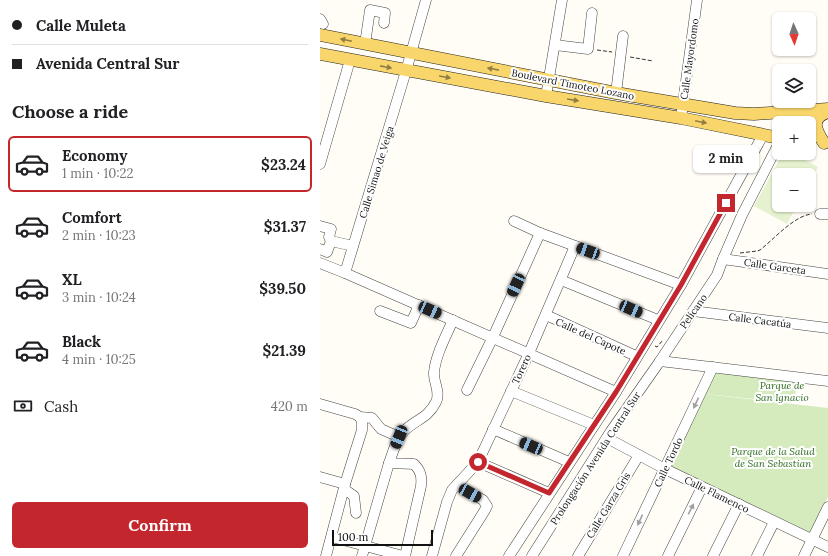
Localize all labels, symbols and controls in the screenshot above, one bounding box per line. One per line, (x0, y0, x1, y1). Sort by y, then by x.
north arrow (772, 12, 816, 56)
map controls (772, 12, 816, 212)
text: Calle Muleta (36, 16, 126, 35)
street label: Calle Mayordomo (677, 18, 702, 100)
one-way arrow (339, 37, 352, 43)
text: Avenida Central Sur (36, 54, 179, 73)
one-way arrow (380, 64, 392, 70)
button: layers (772, 64, 816, 108)
one-way arrow (487, 66, 499, 72)
street label: Boulevard Timoteo Lozano (510, 66, 635, 103)
one-way arrow (439, 75, 451, 81)
one-way arrow (567, 97, 579, 103)
text: Choose a ride (12, 100, 128, 123)
button: + (772, 116, 816, 160)
one-way arrow (695, 119, 707, 125)
street label: Calle Simao de Veiga (356, 124, 397, 220)
callout: 2 min (693, 145, 759, 173)
icon: car (14, 146, 50, 182)
text: Economy (62, 146, 127, 165)
text: 2 min (709, 150, 743, 167)
text: $23.24 (261, 155, 306, 174)
text: 1 min · 10:22 (62, 165, 133, 182)
button: − (772, 168, 816, 212)
route end (717, 194, 735, 212)
icon: car (14, 208, 50, 244)
text: Comfort (62, 208, 122, 227)
text: $31.37 (264, 217, 306, 236)
text: 2 min · 10:23 (62, 227, 136, 244)
car (575, 241, 601, 261)
street label: Calle Garceta (743, 256, 807, 277)
icon: car (14, 270, 50, 306)
text: XL (62, 270, 82, 289)
car (505, 272, 527, 298)
text: $39.50 (259, 279, 306, 298)
text: 3 min · 10:24 (62, 289, 136, 306)
street label: Pelícano (677, 291, 710, 331)
car (618, 299, 644, 319)
car (417, 300, 443, 320)
street label: Calle Cacatúa (728, 310, 792, 331)
street label: Calle del Capote (554, 315, 629, 358)
icon: car (14, 332, 50, 368)
text: Black (62, 332, 101, 351)
text: $21.39 (263, 341, 306, 360)
text: 4 min · 10:25 (62, 351, 136, 368)
street label: Torero (509, 352, 534, 386)
park label: Parque de San Ignacio (755, 379, 809, 404)
street label: Prolongación Avenida Central Sur (547, 389, 644, 527)
icon: cash (12, 395, 34, 417)
text: Cash (44, 397, 78, 416)
one-way arrow (693, 397, 699, 408)
text: 420 m (271, 398, 308, 415)
car (389, 424, 409, 450)
street label: Calle Tordo (651, 435, 686, 489)
car (518, 436, 544, 456)
park label: Parque de la Salud de San Sebastian (731, 445, 815, 470)
route start (469, 453, 487, 471)
street label: Calle Garza Gris (584, 469, 634, 541)
street label: Calle Flamenco (682, 473, 751, 516)
car (457, 482, 483, 504)
button: Confirm (12, 502, 308, 548)
one-way arrow (688, 503, 694, 515)
one-way arrow (637, 514, 643, 526)
scale bar (332, 528, 433, 547)
text: 100 m (338, 530, 368, 544)

